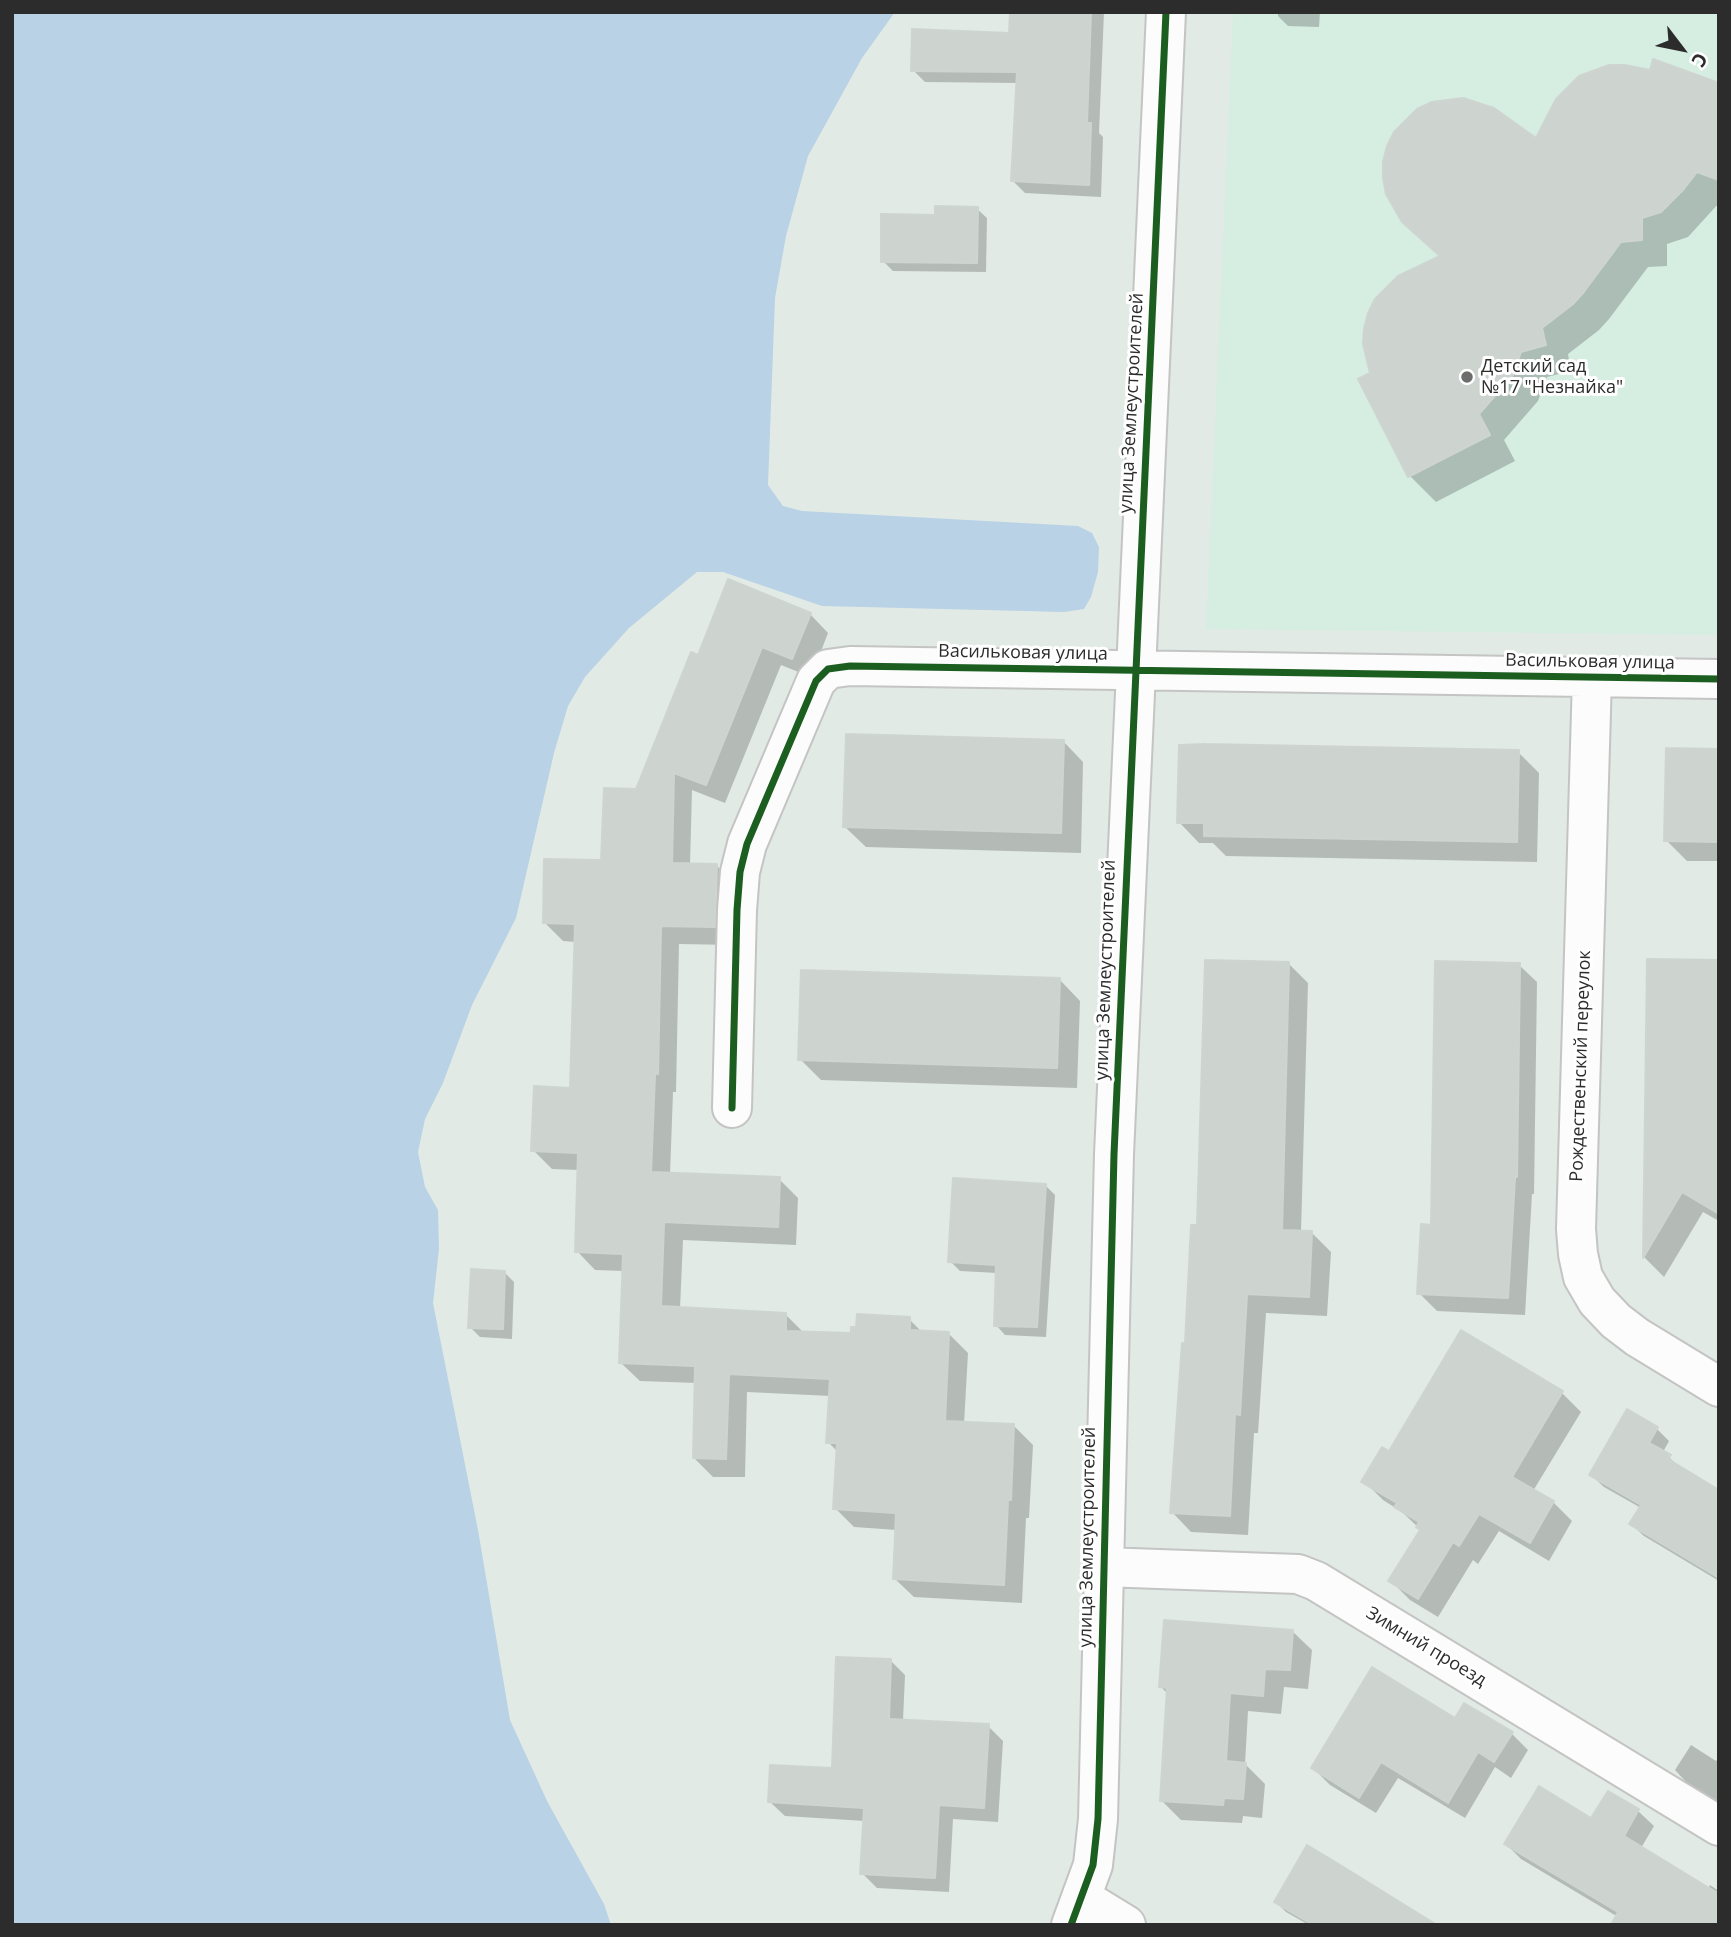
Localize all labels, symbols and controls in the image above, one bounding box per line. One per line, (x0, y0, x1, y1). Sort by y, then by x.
north arrow (1647, 14, 1717, 84)
text: С (1686, 48, 1714, 72)
street label: улица Землеустроителей (1115, 292, 1149, 514)
place label: Детский сад №17 "Незнайка" (1481, 356, 1623, 398)
marker: Детский сад №17 "Незнайка" (1459, 369, 1475, 385)
street label: Васильковая улица (938, 641, 1108, 665)
street label: Васильковая улица (1505, 650, 1675, 674)
street label: улица Землеустроителей (1091, 859, 1121, 1081)
street label: Рождественский переулок (1566, 950, 1596, 1182)
street label: улица Землеустроителей (1075, 1426, 1101, 1648)
street label: Зимний проезд (1362, 1603, 1490, 1691)

